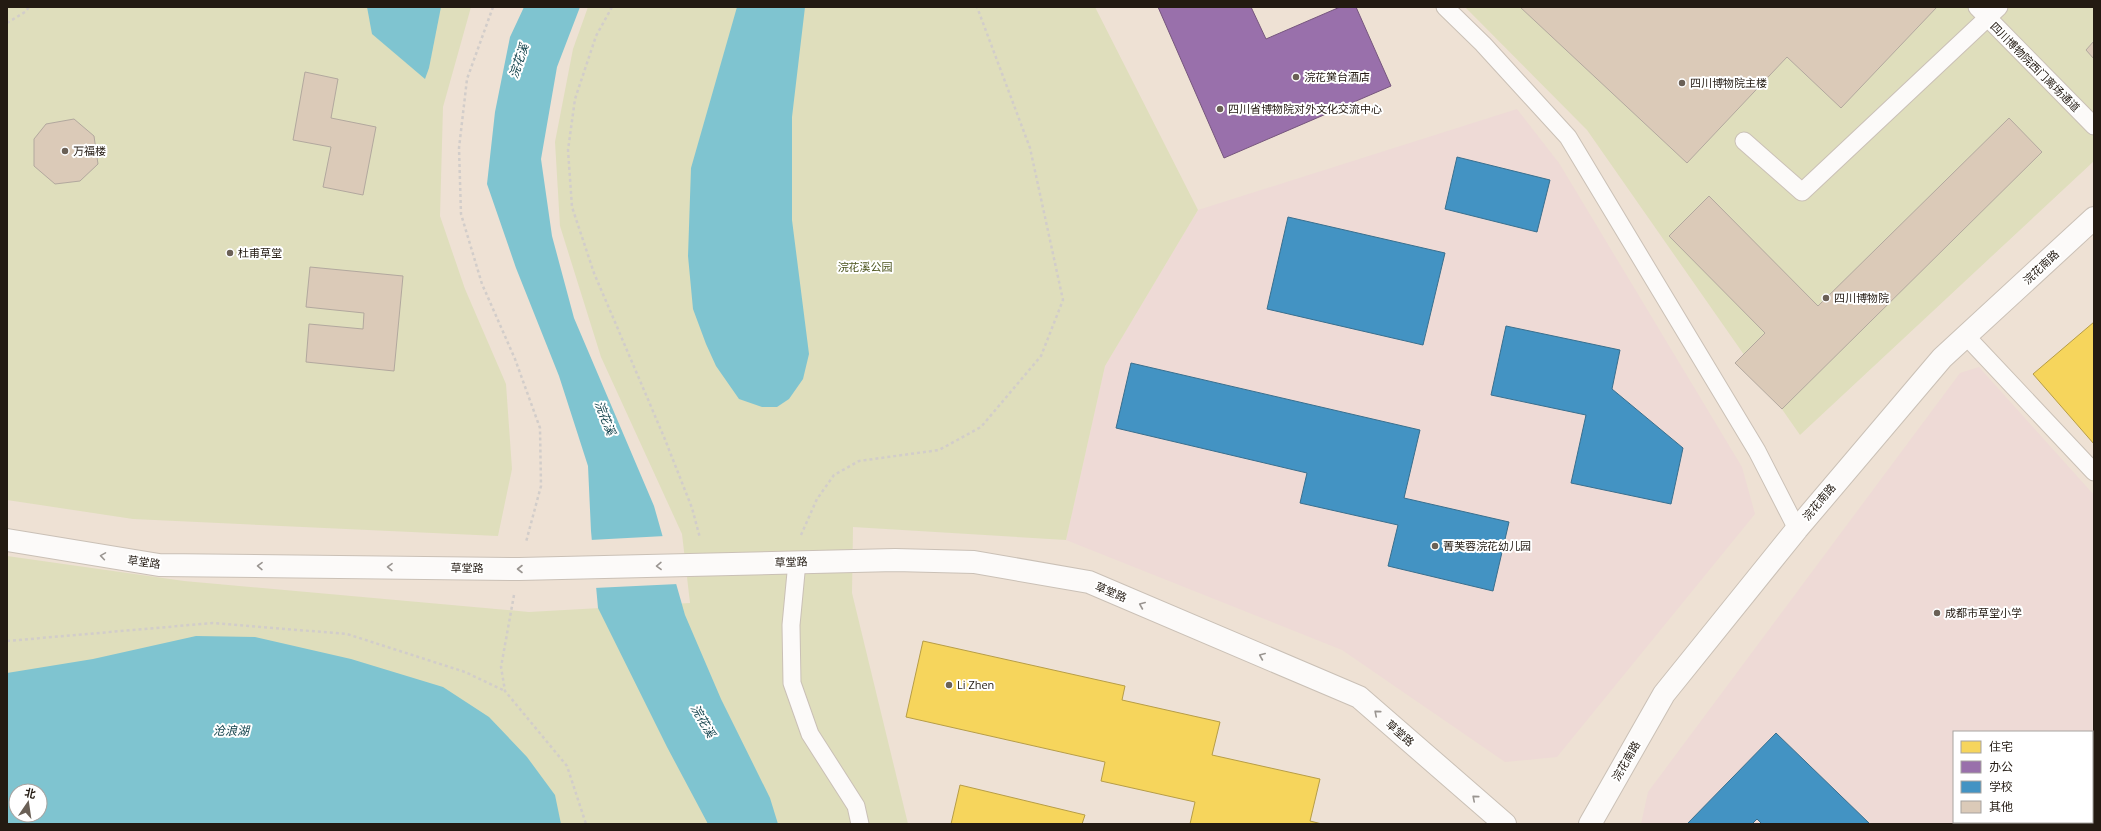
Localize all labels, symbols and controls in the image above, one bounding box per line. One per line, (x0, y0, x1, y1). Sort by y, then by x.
street label: 四川博物院西门离场通道 (1987, 19, 2083, 115)
water label: 浣花溪 (505, 39, 533, 81)
place label: 浣花黉台酒店 (1304, 69, 1370, 84)
marker: 浣花黉台酒店 (1291, 72, 1301, 82)
place label: 四川博物院主楼 (1690, 75, 1767, 90)
marker: 四川博物院主楼 (1677, 78, 1687, 88)
place label: 四川省博物院对外文化交流中心 (1228, 101, 1382, 116)
marker: 四川省博物院对外文化交流中心 (1215, 104, 1225, 114)
place label: 万福楼 (73, 143, 106, 158)
marker: 万福楼 (60, 146, 70, 156)
place label: 杜甫草堂 (238, 245, 282, 260)
street label: 浣花南路 (2019, 246, 2062, 287)
marker: 杜甫草堂 (225, 248, 235, 258)
park label: 浣花溪公园 (838, 259, 893, 274)
place label: 四川博物院 (1834, 290, 1889, 305)
marker: 四川博物院 (1821, 293, 1831, 303)
water label: 浣花溪 (591, 398, 621, 440)
street label: 浣花南路 (1799, 480, 1839, 523)
place label: 菁芙蓉浣花幼儿园 (1443, 538, 1531, 553)
marker: 菁芙蓉浣花幼儿园 (1430, 541, 1440, 551)
one-way arrow (100, 552, 106, 561)
street label: 草堂路 (127, 552, 161, 571)
street label: 草堂路 (774, 553, 808, 570)
street label: 草堂路 (450, 560, 484, 575)
one-way arrow (257, 562, 263, 570)
one-way arrow (656, 562, 662, 570)
one-way arrow (387, 563, 393, 571)
one-way arrow (517, 565, 523, 573)
street label: 草堂路 (1093, 578, 1129, 605)
one-way arrow (1139, 601, 1146, 609)
place label: 成都市草堂小学 (1945, 605, 2022, 620)
marker: 成都市草堂小学 (1932, 608, 1942, 618)
one-way arrow (1258, 652, 1265, 660)
place label: Li Zhen (957, 677, 994, 692)
marker: Li Zhen (944, 680, 954, 690)
water label: 浣花溪 (687, 701, 721, 742)
one-way arrow (1374, 711, 1382, 718)
street label: 草堂路 (1383, 716, 1418, 749)
water label: 沧浪湖 (213, 722, 251, 739)
legend (1953, 731, 2093, 823)
street label: 浣花南路 (1608, 738, 1643, 784)
text: 住宅 (1989, 738, 2013, 755)
text: 办公 (1989, 758, 2013, 775)
text: 学校 (1989, 778, 2013, 795)
north arrow (8, 783, 48, 823)
text: 北 (23, 784, 37, 801)
one-way arrow (1473, 796, 1480, 803)
text: 其他 (1989, 798, 2013, 815)

